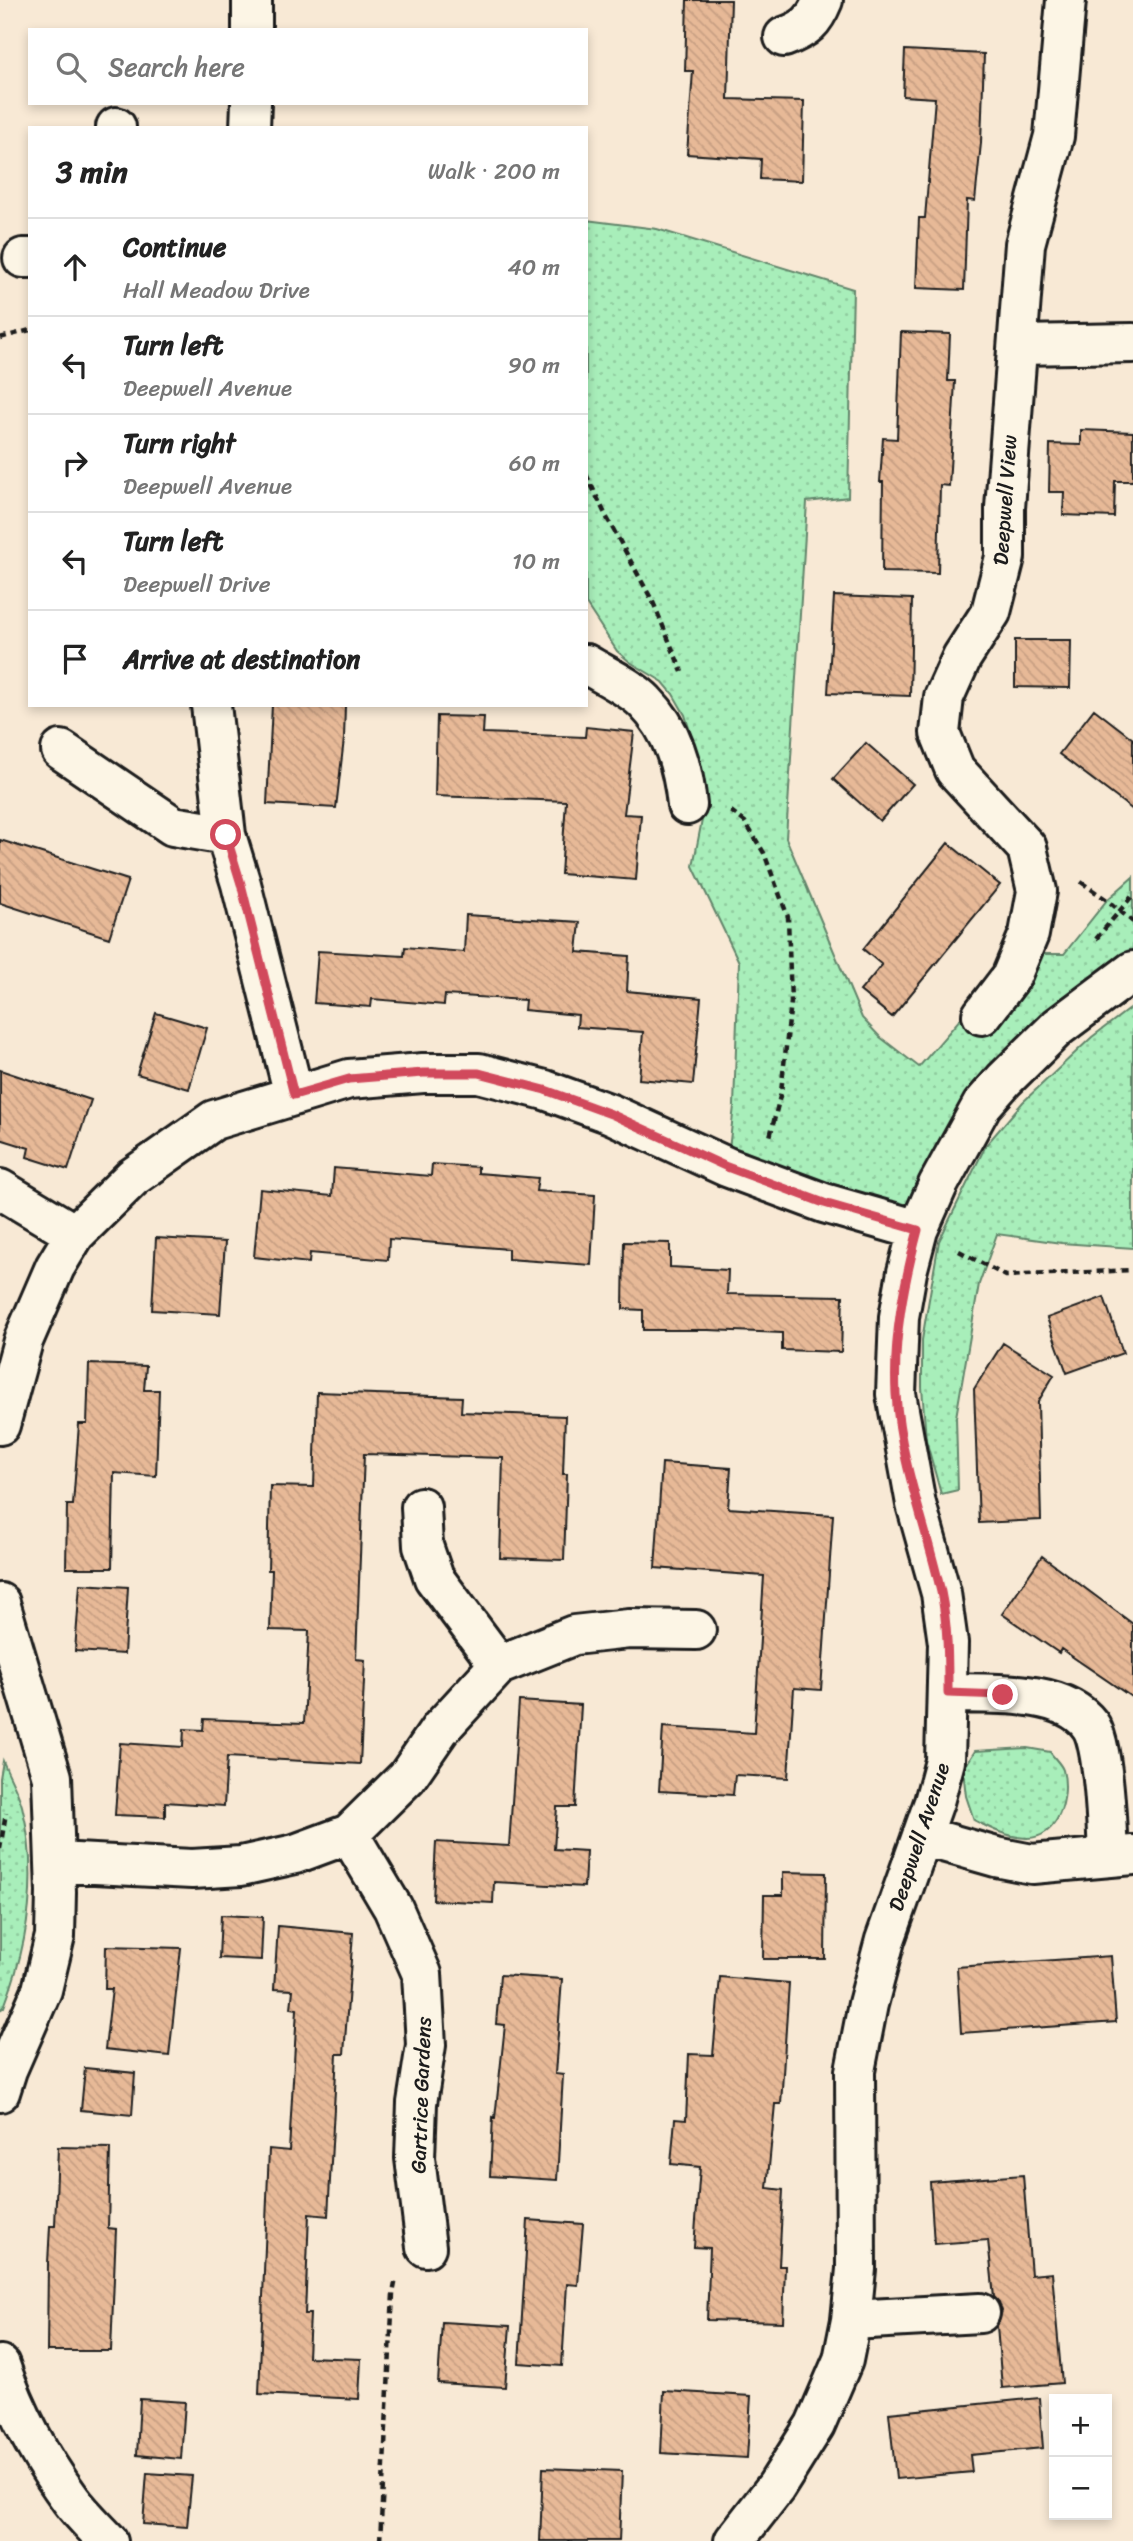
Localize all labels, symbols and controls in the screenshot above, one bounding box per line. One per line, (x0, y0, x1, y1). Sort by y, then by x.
search box (28, 28, 588, 105)
text: Search here (108, 44, 245, 90)
icon: search (52, 48, 90, 86)
text: 3 min (56, 145, 128, 199)
text: Walk · 200 m (428, 151, 560, 192)
text: Continue (123, 224, 226, 270)
text: 40 m (507, 247, 560, 288)
icon: ahead (56, 248, 94, 286)
text: Hall Meadow Drive (123, 270, 310, 311)
text: Turn left (123, 322, 223, 368)
text: 90 m (508, 345, 560, 386)
icon: left (56, 346, 94, 384)
text: Deepwell Avenue (123, 368, 292, 409)
text: Turn right (123, 420, 236, 466)
street label: Deepwell View (981, 433, 1029, 567)
text: 60 m (509, 443, 560, 484)
icon: right (56, 444, 94, 482)
text: Deepwell Avenue (123, 466, 292, 507)
text: Turn left (123, 518, 223, 564)
text: 10 m (512, 541, 560, 582)
icon: left (56, 542, 94, 580)
text: Deepwell Drive (123, 564, 271, 605)
text: Arrive at destination (123, 636, 360, 682)
icon: arrive (56, 640, 94, 678)
route start (210, 819, 241, 850)
route end (987, 1679, 1018, 1710)
street label: Deepwell Avenue (877, 1758, 961, 1916)
street label: Gartrice Gardens (399, 2016, 443, 2174)
map controls (1049, 2394, 1112, 2520)
button: + (1049, 2394, 1112, 2457)
button: − (1049, 2457, 1112, 2520)

